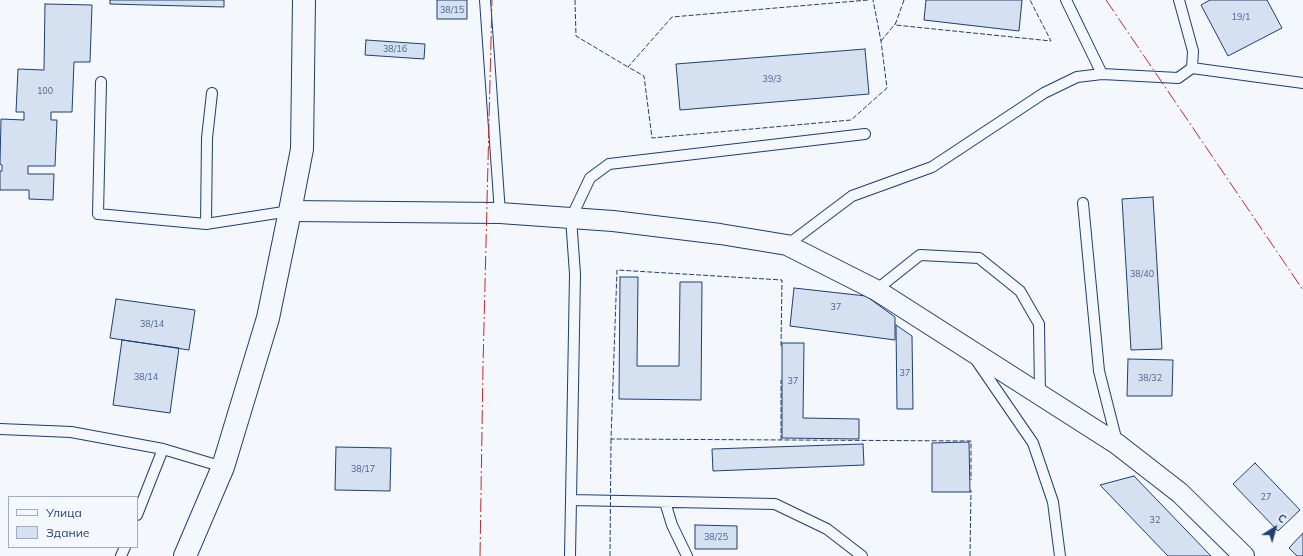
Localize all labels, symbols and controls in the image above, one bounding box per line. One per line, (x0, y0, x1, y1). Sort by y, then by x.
house number: 38/15 (440, 5, 464, 15)
house number: 19/1 (1232, 12, 1250, 22)
house number: 38/16 (383, 44, 407, 54)
house number: 39/3 (763, 74, 781, 84)
house number: 100 (37, 86, 53, 96)
house number: 38/40 (1130, 269, 1154, 279)
house number: 37 (831, 302, 841, 312)
house number: 38/14 (140, 319, 164, 329)
house number: 37 (900, 368, 910, 378)
house number: 38/14 (134, 372, 158, 382)
house number: 38/32 (1138, 373, 1162, 383)
house number: 37 (788, 376, 798, 386)
house number: 38/17 (351, 464, 375, 474)
house number: 27 (1261, 492, 1271, 502)
legend (8, 496, 138, 548)
text: Улица (46, 505, 82, 520)
north arrow (1255, 508, 1295, 548)
text: С (1275, 511, 1289, 526)
house number: 32 (1150, 515, 1160, 525)
text: Здание (46, 525, 89, 540)
house number: 38/25 (704, 532, 728, 542)

